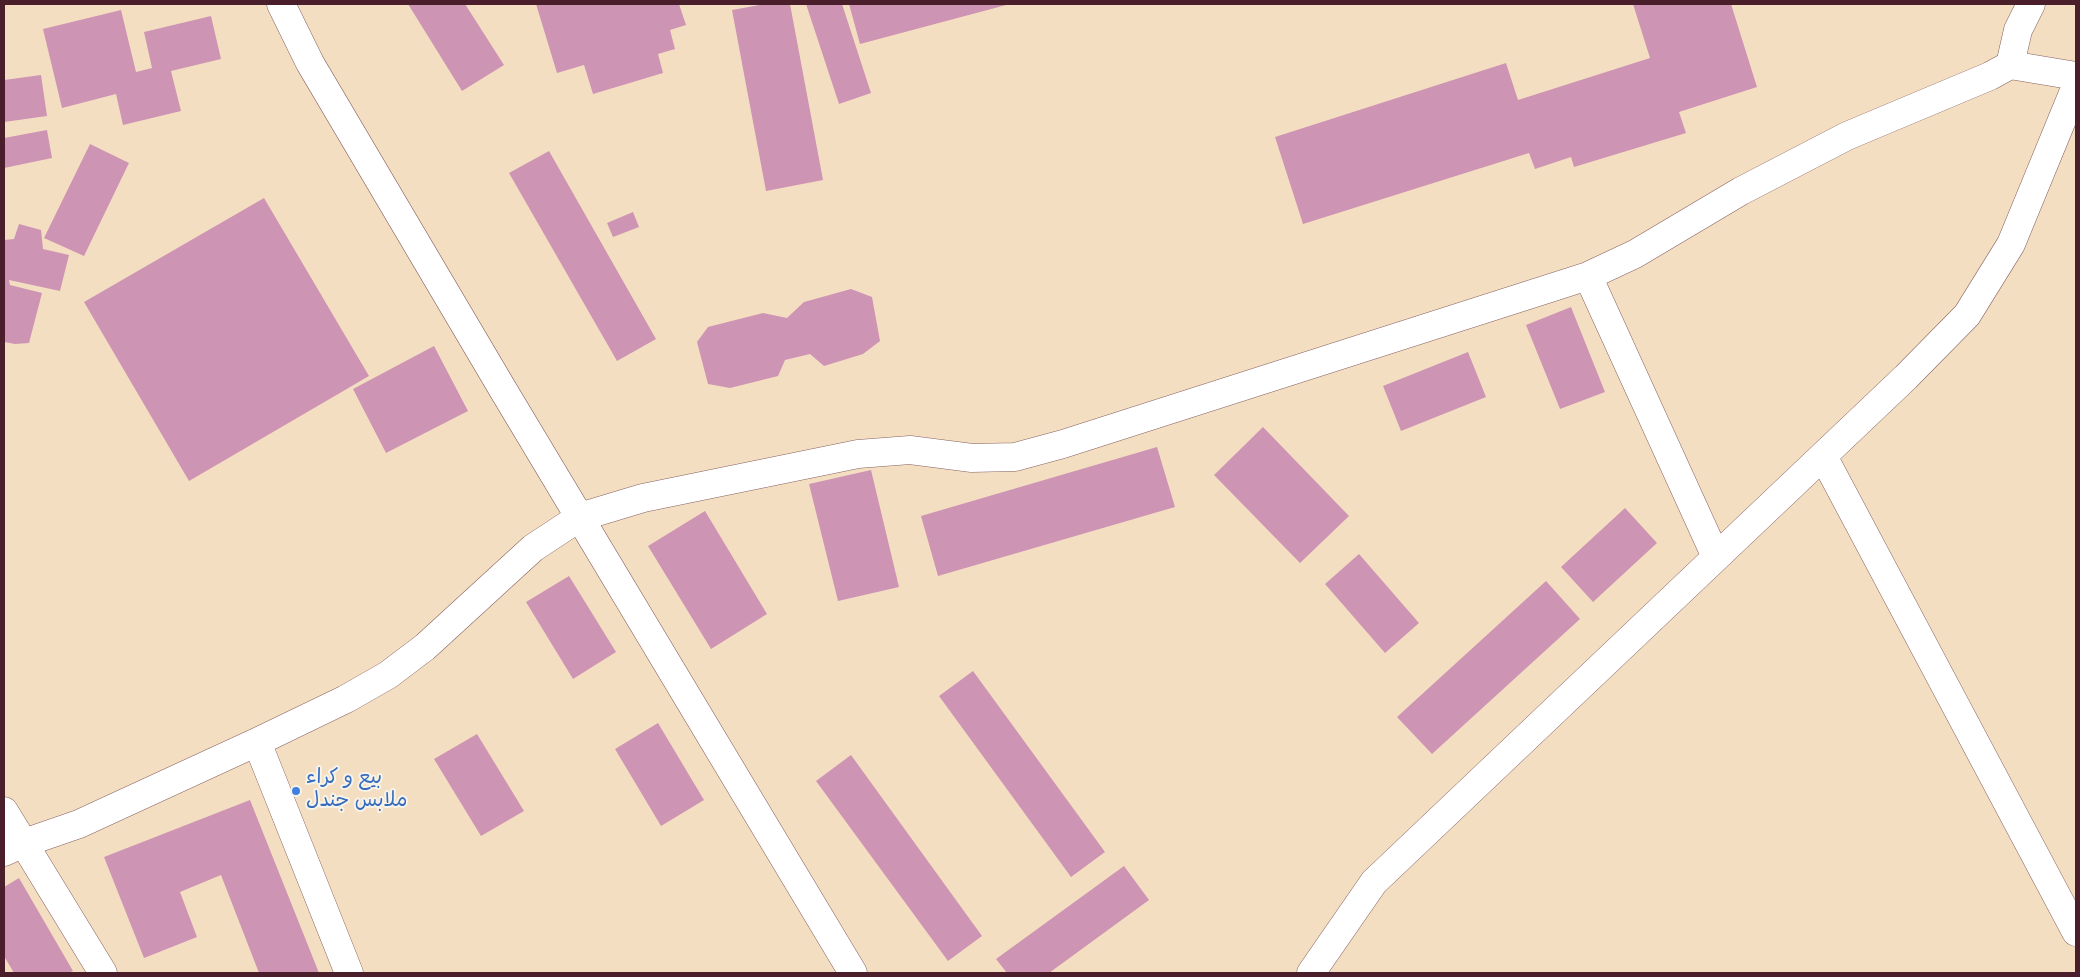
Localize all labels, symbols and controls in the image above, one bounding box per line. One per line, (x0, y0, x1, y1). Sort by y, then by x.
place label: بيع و كراء ملابس جندل (306, 767, 407, 814)
marker: بيع و كراء ملابس جندل (290, 785, 302, 797)

